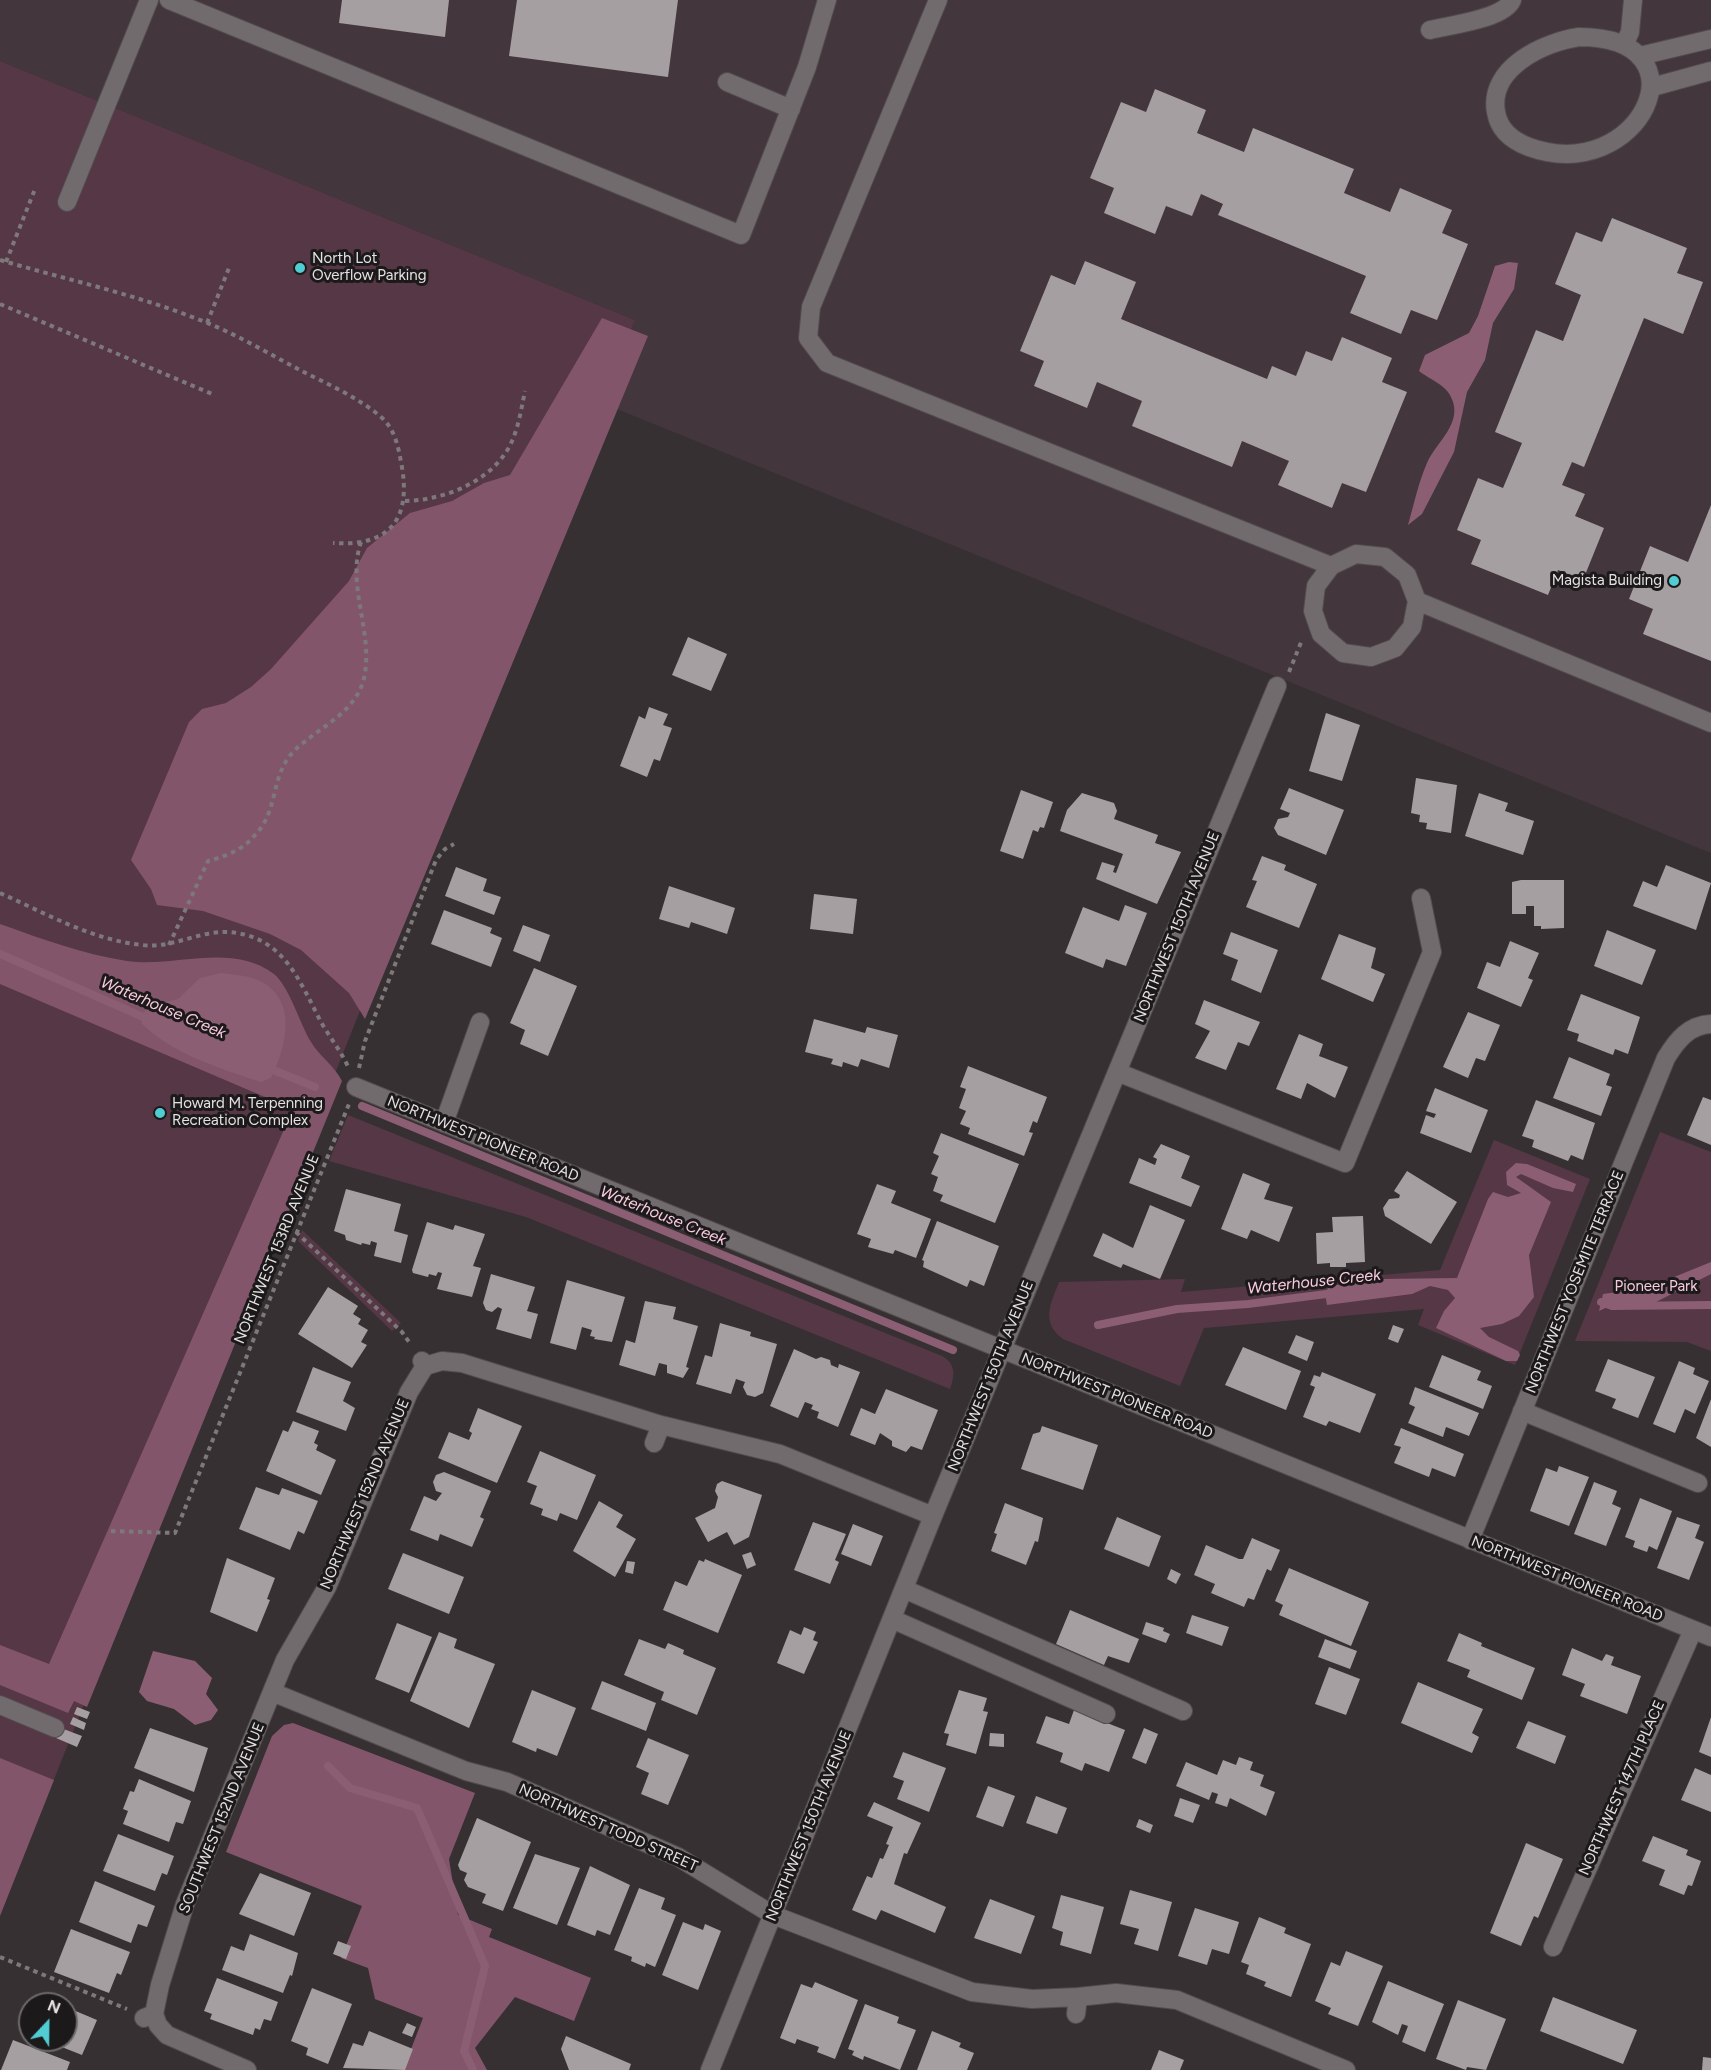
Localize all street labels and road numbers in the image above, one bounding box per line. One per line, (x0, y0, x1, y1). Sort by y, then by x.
street label: NORTHWEST 150TH AVENUE (1130, 829, 1224, 1025)
street label: NORTHWEST PIONEER ROAD (385, 1092, 581, 1186)
street label: NORTHWEST 153RD AVENUE (231, 1152, 323, 1346)
street label: NORTHWEST YOSEMITE TERRACE (1522, 1168, 1628, 1396)
street label: NORTHWEST 150TH AVENUE (944, 1278, 1038, 1474)
street label: NORTHWEST PIONEER ROAD (1019, 1349, 1215, 1443)
street label: NORTHWEST 152ND AVENUE (317, 1396, 413, 1592)
street label: NORTHWEST PIONEER ROAD (1469, 1532, 1665, 1626)
street label: NORTHWEST 147TH PLACE (1575, 1698, 1669, 1878)
street label: SOUTHWEST 152ND AVENUE (175, 1720, 269, 1916)
street label: NORTHWEST 150TH AVENUE (762, 1728, 856, 1924)
street label: NORTHWEST TODD STREET (516, 1780, 700, 1876)

